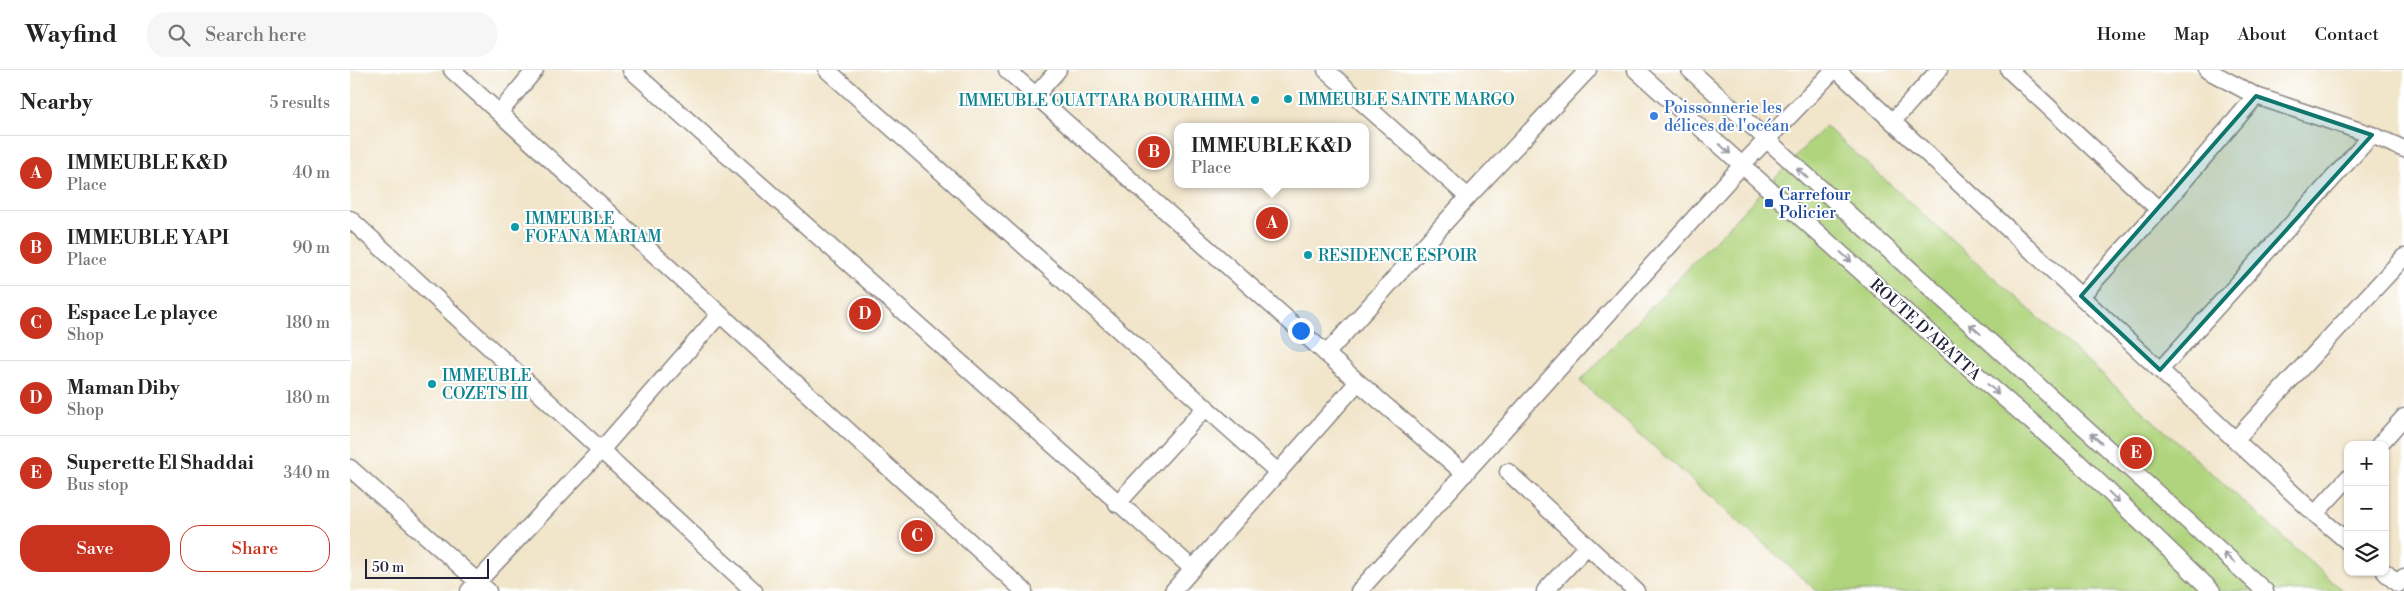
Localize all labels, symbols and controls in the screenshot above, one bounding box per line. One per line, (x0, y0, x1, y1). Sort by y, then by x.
search box (147, 12, 497, 57)
text: Wayfind (25, 20, 117, 50)
icon: search (165, 21, 193, 49)
text: Search here (205, 23, 307, 47)
text: Home (2097, 23, 2146, 46)
text: Map (2174, 23, 2210, 46)
text: About (2238, 23, 2287, 46)
text: Contact (2315, 23, 2379, 46)
text: Nearby (20, 90, 93, 116)
place label: IMMEUBLE SAINTE MARGO (1298, 90, 1515, 110)
place label: IMMEUBLE OUATTARA BOURAHIMA (959, 91, 1246, 111)
text: 5 results (269, 93, 330, 113)
marker: IMMEUBLE SAINTE MARGO (1282, 93, 1294, 105)
marker: IMMEUBLE OUATTARA BOURAHIMA (1249, 94, 1261, 106)
place label: Poissonnerie les délices de l'océan (1664, 98, 1790, 136)
marker: Poissonnerie les délices de l'océan (1648, 110, 1660, 122)
popup (1174, 123, 1369, 188)
pin: B (1138, 133, 1170, 171)
text: IMMEUBLE K&D (1191, 134, 1352, 158)
one-way arrow (1718, 143, 1731, 155)
text: IMMEUBLE K&D (67, 151, 227, 175)
text: Place (1191, 158, 1231, 178)
text: A (30, 163, 42, 183)
text: 40 m (293, 163, 330, 183)
one-way arrow (1796, 167, 1809, 179)
text: Place (67, 175, 107, 195)
place label: Carrefour Policier (1779, 185, 1851, 223)
marker: Carrefour Policier (1763, 197, 1775, 209)
pin: A (1256, 204, 1288, 242)
place label: IMMEUBLE FOFANA MARIAM (525, 209, 662, 247)
marker: IMMEUBLE FOFANA MARIAM (509, 221, 521, 233)
text: IMMEUBLE YAPI (67, 226, 229, 250)
text: B (30, 238, 42, 258)
text: 90 m (292, 238, 330, 258)
place label: RESIDENCE ESPOIR (1318, 246, 1478, 266)
marker: RESIDENCE ESPOIR (1302, 249, 1314, 261)
text: Place (67, 250, 107, 270)
one-way arrow (1840, 251, 1853, 263)
street label: ROUTE D'ABATTA (1866, 275, 1986, 385)
pin: D (849, 295, 881, 333)
text: Espace Le playce (67, 301, 218, 325)
text: C (30, 313, 42, 333)
text: 180 m (286, 313, 330, 333)
your location (1288, 318, 1314, 344)
one-way arrow (1968, 323, 1981, 335)
text: Shop (67, 325, 104, 345)
place label: IMMEUBLE COZETS III (442, 366, 532, 404)
text: Maman Diby (67, 376, 180, 400)
marker: IMMEUBLE COZETS III (426, 378, 438, 390)
one-way arrow (1987, 383, 2000, 394)
text: D (30, 388, 42, 408)
text: 180 m (286, 388, 330, 408)
text: Shop (67, 400, 104, 420)
one-way arrow (2089, 432, 2102, 443)
pin: E (2120, 434, 2152, 472)
map controls (2344, 441, 2389, 576)
button: + (2344, 441, 2389, 486)
text: Superette El Shaddai (67, 451, 254, 475)
text: E (30, 463, 42, 483)
text: 340 m (283, 463, 330, 483)
text: Bus stop (67, 475, 129, 495)
button: − (2344, 486, 2389, 531)
one-way arrow (2108, 491, 2121, 503)
pin: C (901, 517, 933, 555)
button: Save (20, 525, 170, 572)
button: Share (180, 525, 330, 572)
button: layers (2344, 531, 2389, 576)
one-way arrow (2223, 552, 2236, 564)
scale bar (365, 556, 489, 579)
text: 50 m (372, 559, 404, 577)

